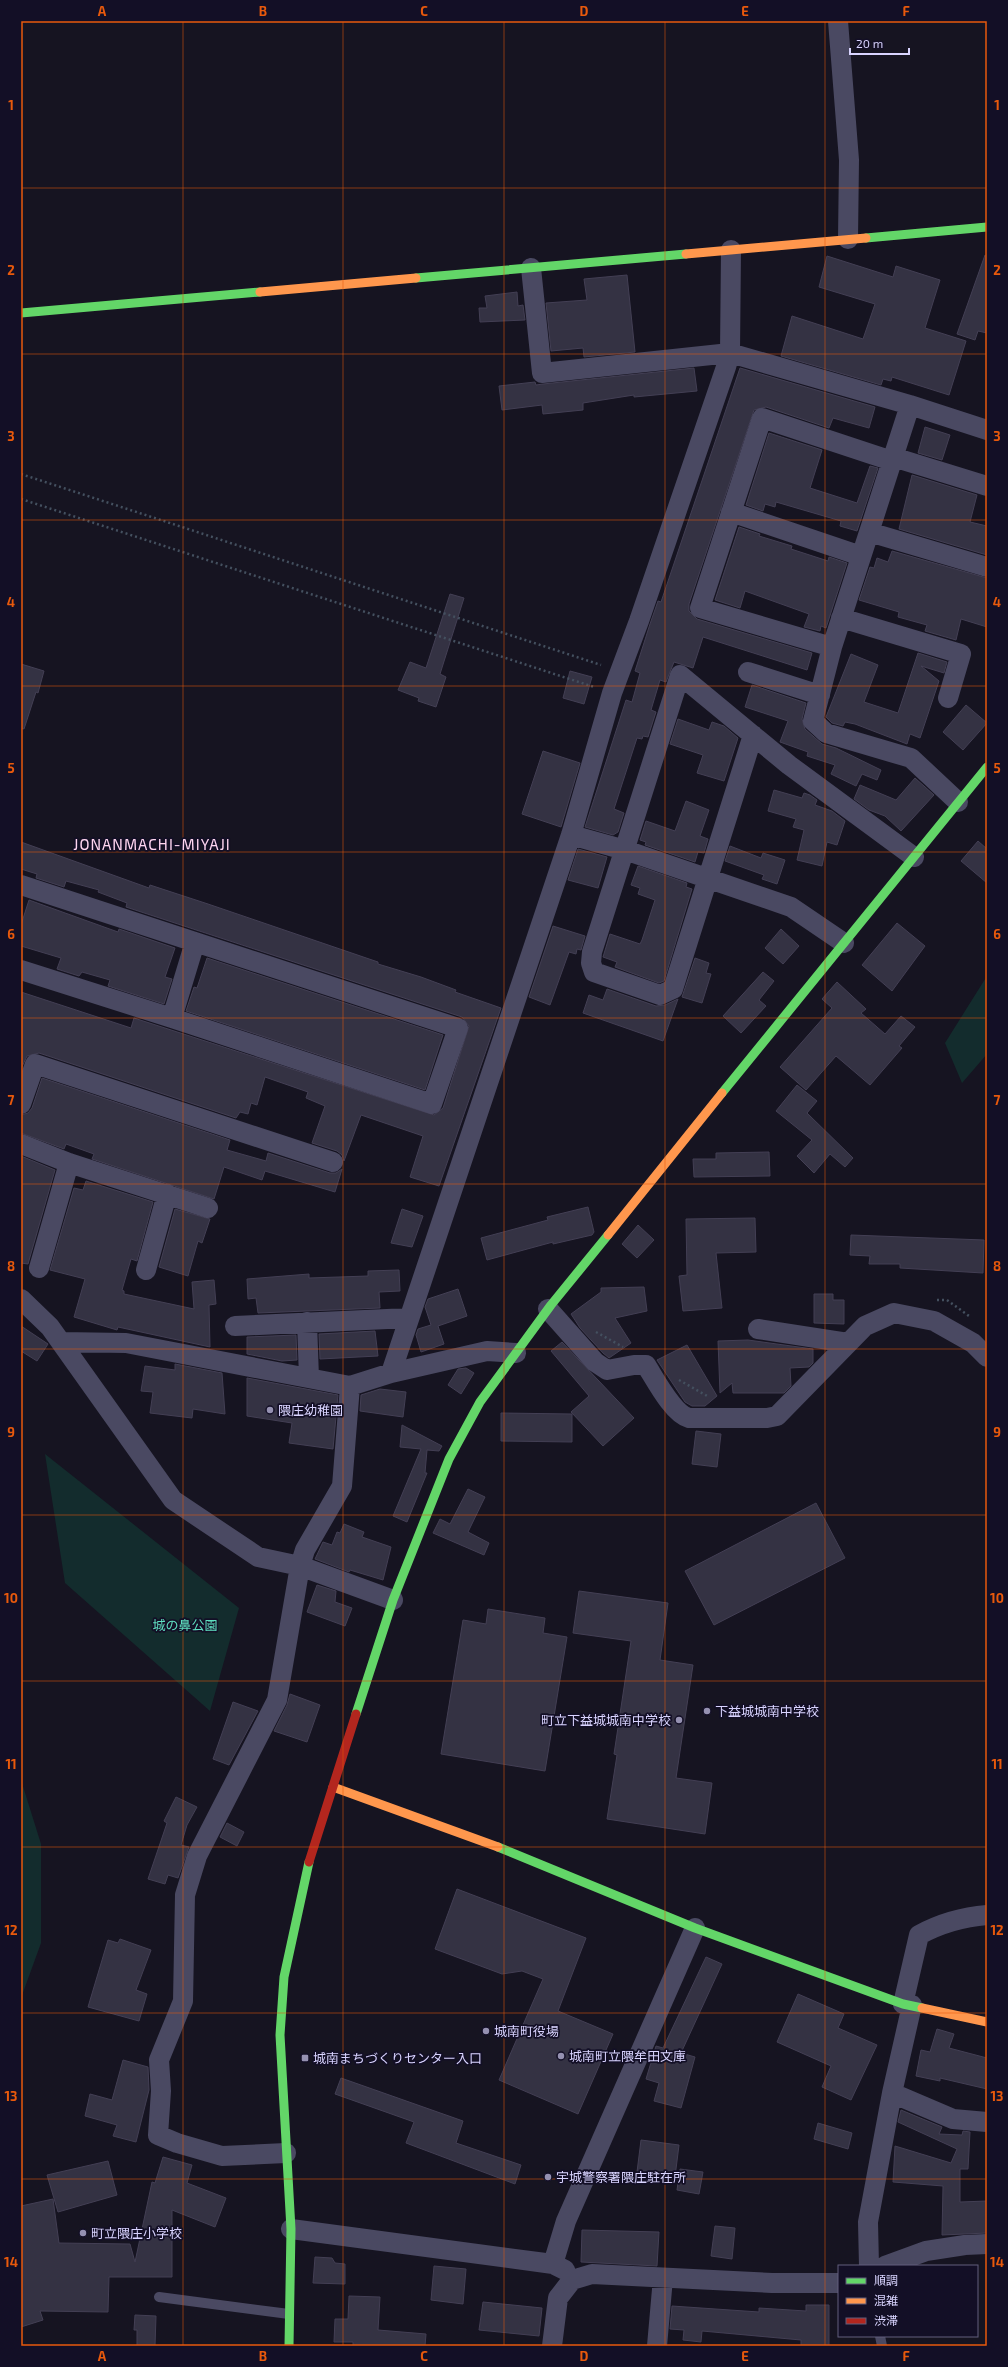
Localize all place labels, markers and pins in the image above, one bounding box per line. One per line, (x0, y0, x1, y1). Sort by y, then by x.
place label: 隈庄幼稚園 (278, 1402, 343, 1418)
marker: 隈庄幼稚園 (265, 1405, 275, 1415)
place label: 下益城城南中学校 (715, 1703, 819, 1719)
marker: 下益城城南中学校 (702, 1706, 712, 1716)
place label: 町立下益城城南中学校 (541, 1712, 671, 1728)
marker: 町立下益城城南中学校 (674, 1715, 684, 1725)
place label: 城南町役場 (494, 2023, 559, 2039)
marker: 城南町役場 (481, 2026, 491, 2036)
place label: 城南町立隈牟田文庫 (569, 2048, 686, 2064)
place label: 城南まちづくりセンター入口 (313, 2050, 482, 2066)
marker: 城南町立隈牟田文庫 (556, 2051, 566, 2061)
marker: 城南まちづくりセンター入口 (300, 2053, 310, 2063)
place label: 宇城警察署隈庄駐在所 (556, 2169, 686, 2185)
marker: 宇城警察署隈庄駐在所 (543, 2172, 553, 2182)
place label: 町立隈庄小学校 (91, 2225, 182, 2241)
marker: 町立隈庄小学校 (78, 2228, 88, 2238)

